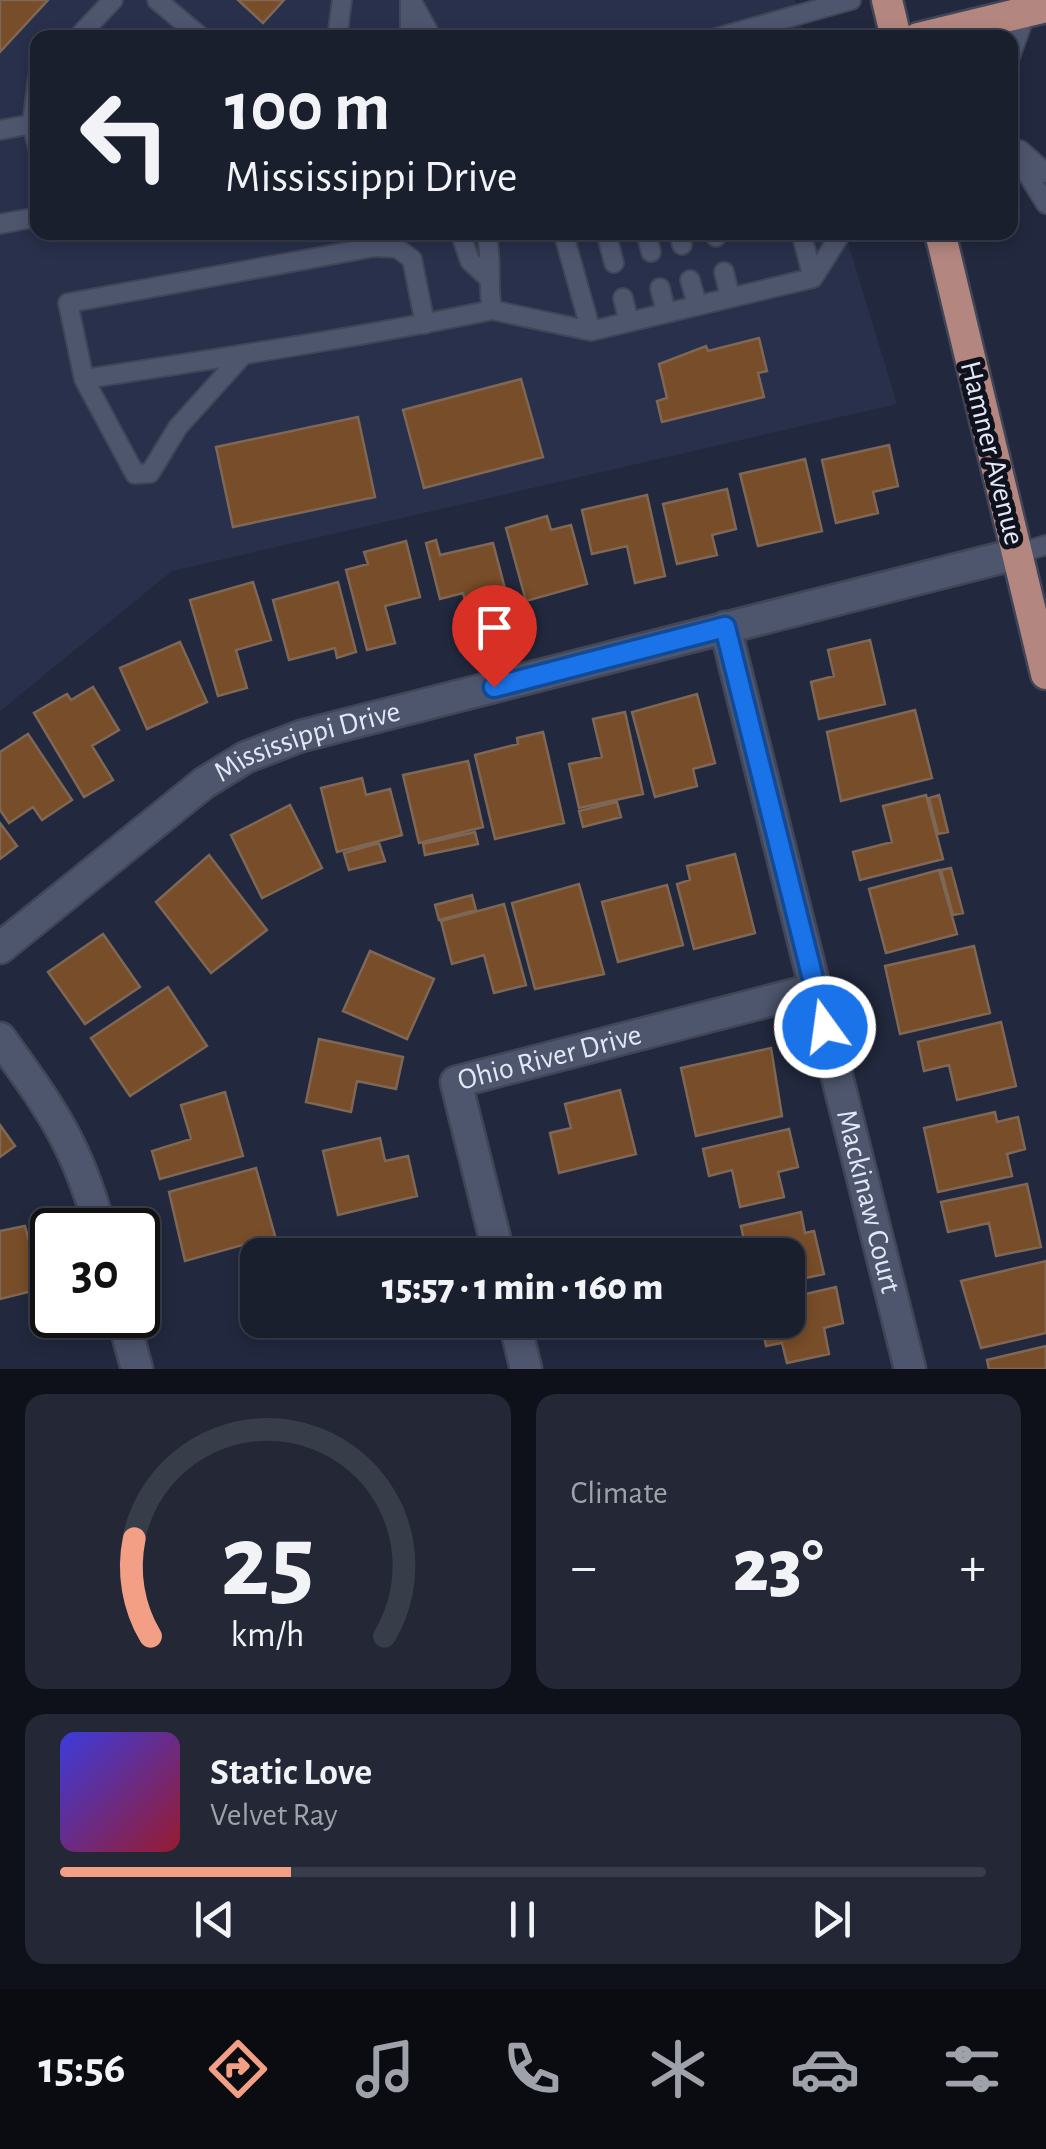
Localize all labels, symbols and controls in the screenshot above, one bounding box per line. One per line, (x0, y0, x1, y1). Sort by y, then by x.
icon: left (60, 70, 190, 200)
text: 100 m (225, 73, 390, 143)
text: Mississippi Drive (225, 155, 518, 200)
street label: Hamner Avenue (955, 358, 1029, 548)
pin (452, 585, 537, 688)
icon: arrive (467, 600, 522, 655)
street label: Mississippi Drive (209, 696, 403, 788)
position arrow (773, 975, 877, 1079)
street label: Ohio River Drive (455, 1020, 645, 1096)
street label: Mackinaw Court (831, 1107, 906, 1297)
speed limit sign: 30 (30, 1208, 160, 1338)
text: 15:57 · 1 min · 160 m (382, 1269, 663, 1307)
text: Climate (571, 1477, 668, 1509)
text: 25 (221, 1511, 315, 1615)
text: 23° (733, 1530, 824, 1605)
text: − (571, 1540, 597, 1595)
text: + (960, 1540, 986, 1595)
text: km/h (231, 1617, 305, 1653)
text: Static Love (210, 1754, 372, 1792)
text: Velvet Ray (210, 1799, 338, 1831)
icon: previous (187, 1892, 242, 1947)
icon: pause (495, 1892, 550, 1947)
icon: next (804, 1892, 859, 1947)
icon: directions (203, 2034, 273, 2104)
icon: music (350, 2034, 420, 2104)
icon: phone (497, 2034, 567, 2104)
icon: climate (643, 2034, 713, 2104)
icon: car (790, 2034, 860, 2104)
icon: filters (937, 2034, 1007, 2104)
text: 15:56 (38, 2046, 126, 2091)

